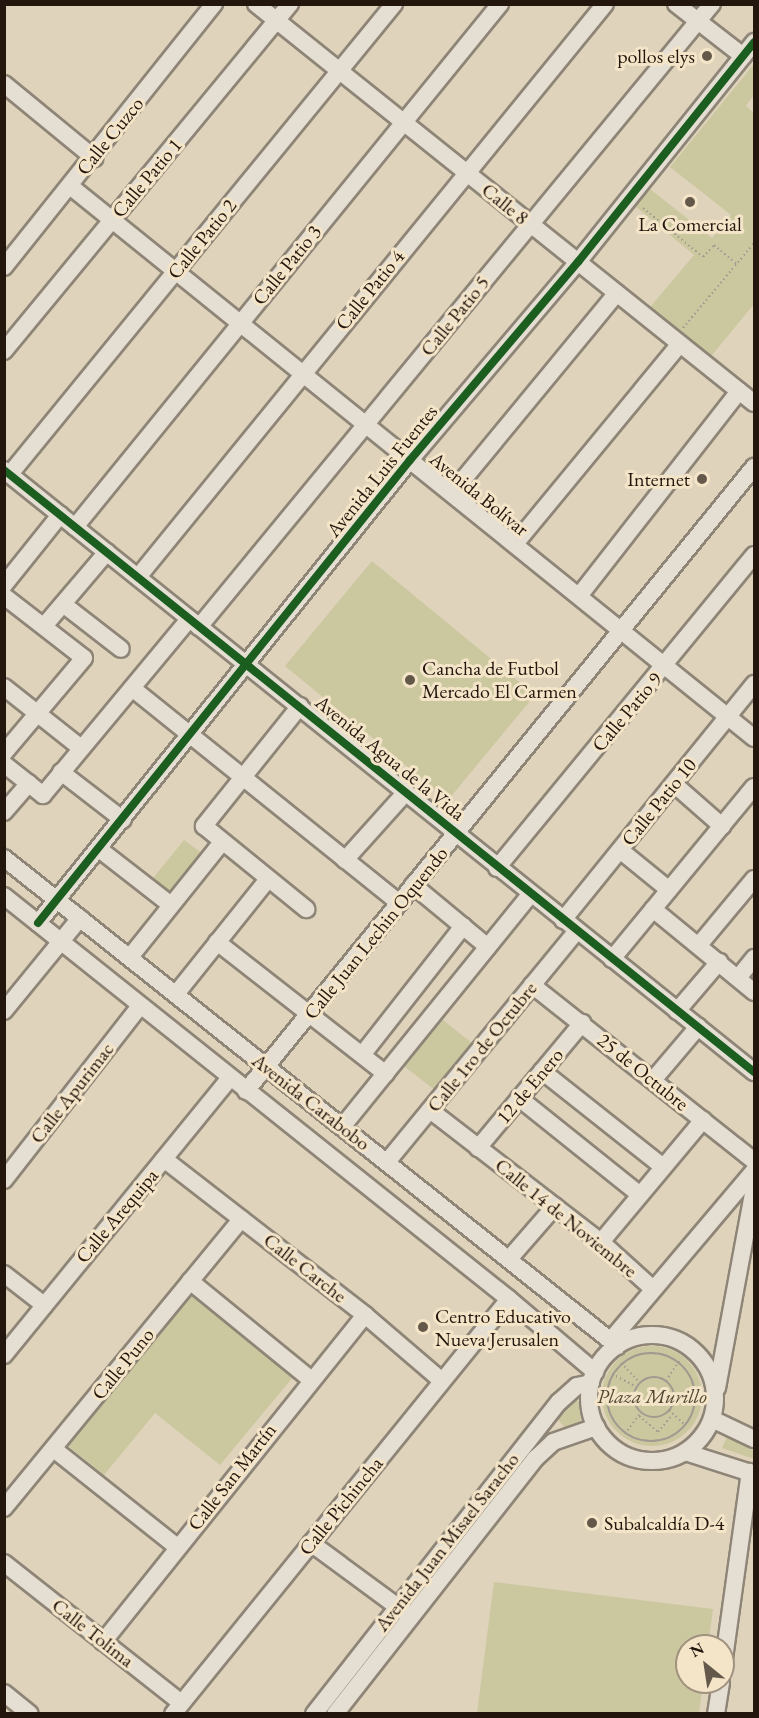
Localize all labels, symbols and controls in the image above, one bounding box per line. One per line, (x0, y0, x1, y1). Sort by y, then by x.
place label: pollos elys (617, 44, 695, 68)
marker: pollos elys (700, 49, 714, 63)
street label: Calle Cuzco (71, 92, 149, 180)
street label: Calle Patio 1 (107, 133, 187, 223)
street label: Calle 8 (477, 178, 533, 230)
street label: Calle Patio 2 (162, 194, 242, 284)
marker: La Comercial (683, 195, 697, 209)
place label: La Comercial (638, 212, 742, 236)
street label: Calle Patio 3 (247, 220, 327, 310)
street label: Calle Patio 4 (330, 245, 410, 335)
street label: Calle Patio 5 (415, 271, 495, 361)
street label: Avenida Luis Fuentes (321, 400, 443, 542)
street label: Avenida Bolívar (425, 447, 533, 541)
place label: Internet (627, 467, 690, 491)
marker: Internet (695, 472, 709, 486)
place label: Cancha de Futbol Mercado El Carmen (422, 656, 577, 703)
street label: Calle Patio 9 (587, 667, 667, 757)
marker: Cancha de Futbol Mercado El Carmen (403, 673, 417, 687)
street label: Avenida Agua de la Vida (310, 690, 470, 826)
street label: Calle Patio 10 (616, 753, 702, 851)
street label: Calle Juan Lechin Oquendo (299, 842, 453, 1024)
street label: Calle 1ro de Octubre (422, 977, 542, 1117)
street label: 25 de Octubre (593, 1028, 693, 1116)
street label: Calle Apurimac (25, 1038, 119, 1148)
street label: 12 de Enero (491, 1043, 569, 1129)
street label: Avenida Carabobo (247, 1048, 375, 1156)
street label: Calle 14 de Noviembre (490, 1153, 642, 1283)
street label: Calle Arequipa (71, 1164, 163, 1268)
street label: Calle Carche (259, 1228, 351, 1308)
place label: Centro Educativo Nueva Jerusalen (435, 1304, 571, 1351)
marker: Centro Educativo Nueva Jerusalen (416, 1320, 430, 1334)
street label: Calle Puno (87, 1323, 159, 1405)
park label: Plaza Murillo (597, 1384, 707, 1408)
street label: Calle San Martín (183, 1419, 281, 1535)
street label: Avenida Juan Misael Saracho (370, 1448, 524, 1636)
street label: Calle Pichincha (294, 1452, 388, 1560)
place label: Subalcaldía D-4 (604, 1511, 724, 1535)
marker: Subalcaldía D-4 (585, 1516, 599, 1530)
street label: Calle Tolima (47, 1593, 139, 1673)
north arrow (675, 1634, 735, 1694)
text: N (686, 1637, 708, 1662)

